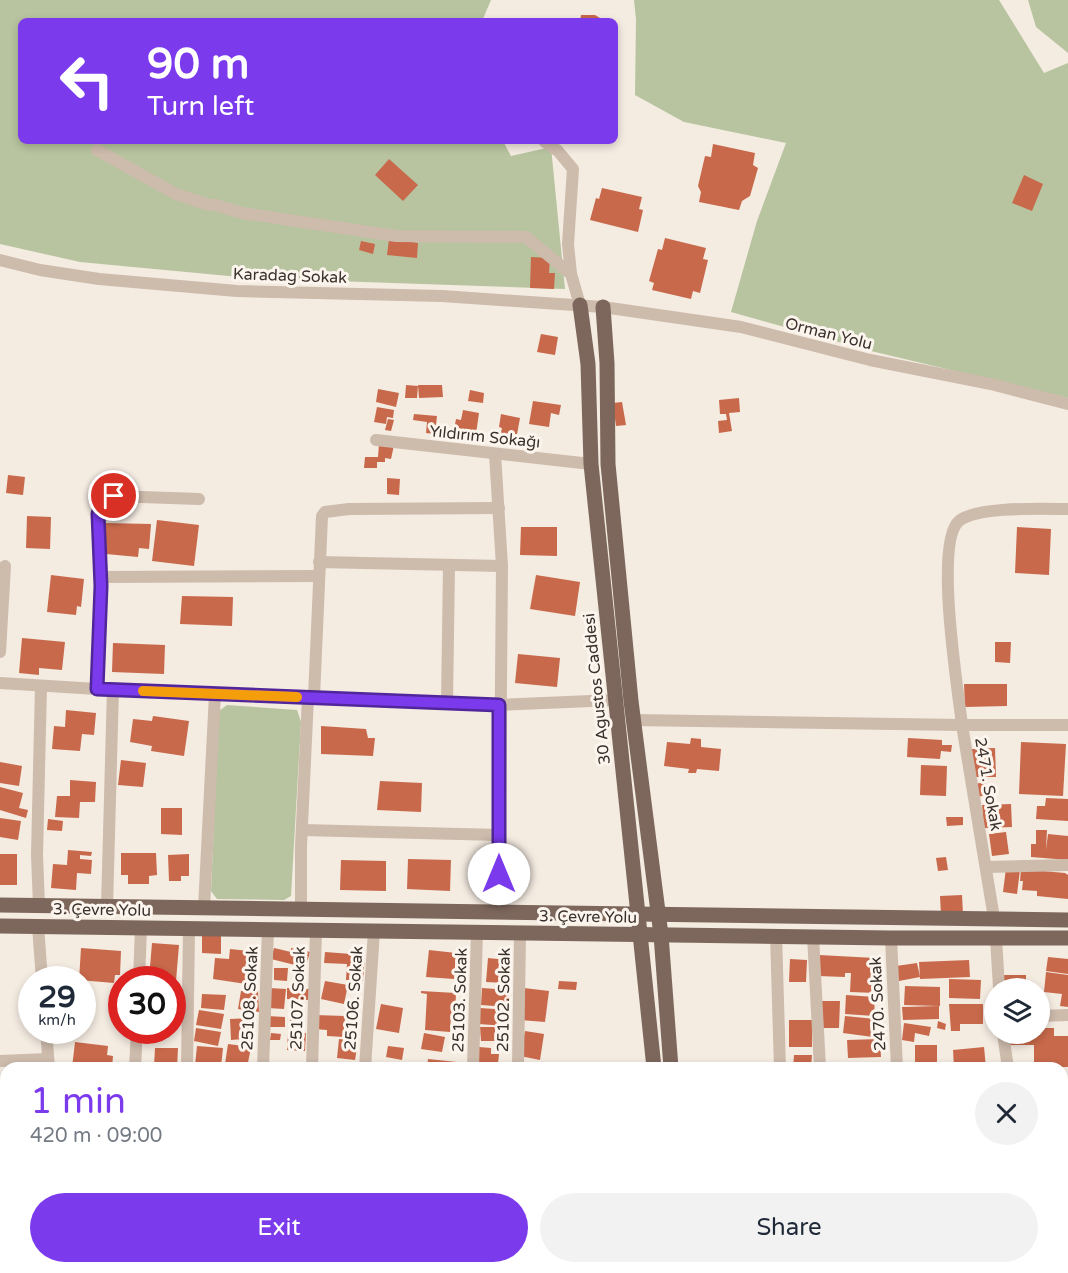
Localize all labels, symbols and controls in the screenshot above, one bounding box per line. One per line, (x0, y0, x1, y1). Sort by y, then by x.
text: 90 m (147, 39, 249, 90)
icon: left (48, 42, 126, 120)
text: Turn left (147, 90, 254, 123)
street label: Karadag Sokak (233, 264, 348, 288)
street label: Orman Yolu (783, 313, 874, 354)
street label: Yıldırım Sokağı (428, 421, 541, 453)
pin (88, 470, 139, 521)
icon: arrive (97, 479, 130, 512)
street label: 30 Agustos Caddesi (579, 612, 615, 766)
street label: 2471. Sokak (970, 736, 1006, 833)
position arrow (467, 842, 531, 906)
street label: 3. Çevre Yolu (53, 899, 151, 921)
street label: 3. Çevre Yolu (539, 906, 637, 928)
street label: 25108. Sokak (237, 945, 263, 1051)
street label: 25106. Sokak (340, 945, 368, 1051)
street label: 25107. Sokak (286, 946, 310, 1050)
street label: 25103. Sokak (448, 947, 472, 1053)
street label: 25102. Sokak (493, 947, 515, 1052)
street label: 2470. Sokak (866, 956, 890, 1052)
speed limit sign: 30 (108, 966, 186, 1044)
map controls (984, 978, 1050, 1044)
button: layers (984, 978, 1050, 1044)
text: 29 (38, 979, 76, 1016)
text: km/h (38, 1011, 76, 1029)
text: 1 min (30, 1080, 126, 1123)
button: close (975, 1082, 1038, 1145)
text: 420 m · 09:00 (30, 1124, 162, 1148)
button: Exit (30, 1193, 528, 1262)
button: Share (540, 1193, 1038, 1262)

